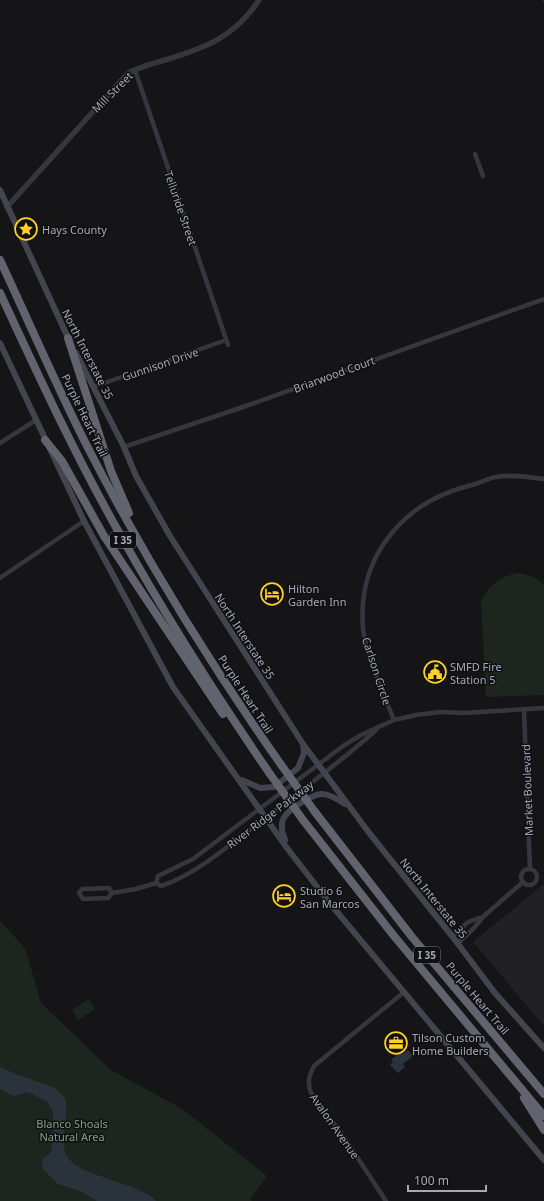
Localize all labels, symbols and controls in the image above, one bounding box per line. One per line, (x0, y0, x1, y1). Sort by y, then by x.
street label: Mill Street (88, 68, 136, 116)
street label: Telluride Street (161, 169, 201, 247)
place icon: Hays County (13, 216, 39, 242)
place label: Hays County (42, 222, 107, 237)
street label: North Interstate 35 (59, 306, 117, 402)
street label: Gunnison Drive (120, 344, 200, 384)
street label: Briarwood Court (291, 352, 377, 396)
street label: Purple Heart Trail (58, 371, 112, 459)
road number: I 35 (110, 532, 136, 548)
hotel icon: Hilton Garden Inn (259, 581, 285, 607)
place label: Hilton Garden Inn (288, 581, 346, 609)
street label: North Interstate 35 (212, 590, 278, 682)
street label: Carlson Circle (359, 635, 395, 707)
street label: Purple Heart Trail (215, 652, 277, 736)
public building icon: SMFD Fire Station 5 (422, 659, 448, 685)
place label: SMFD Fire Station 5 (450, 659, 502, 687)
street label: Market Boulevard (518, 744, 536, 836)
street label: River Ridge Parkway (224, 776, 317, 852)
street label: North Interstate 35 (397, 855, 471, 941)
hotel icon: Studio 6 San Marcos (271, 883, 297, 909)
place label: Studio 6 San Marcos (300, 883, 360, 911)
road number: I 35 (414, 947, 440, 963)
street label: Purple Heart Trail (443, 959, 513, 1037)
office icon: Tilson Custom Home Builders (383, 1030, 409, 1056)
place label: Tilson Custom Home Builders (412, 1030, 489, 1058)
street label: Avalon Avenue (307, 1090, 363, 1162)
park label: Blanco Shoals Natural Area (36, 1116, 108, 1144)
scale bar (408, 1167, 486, 1193)
text: 100 m (414, 1172, 449, 1189)

